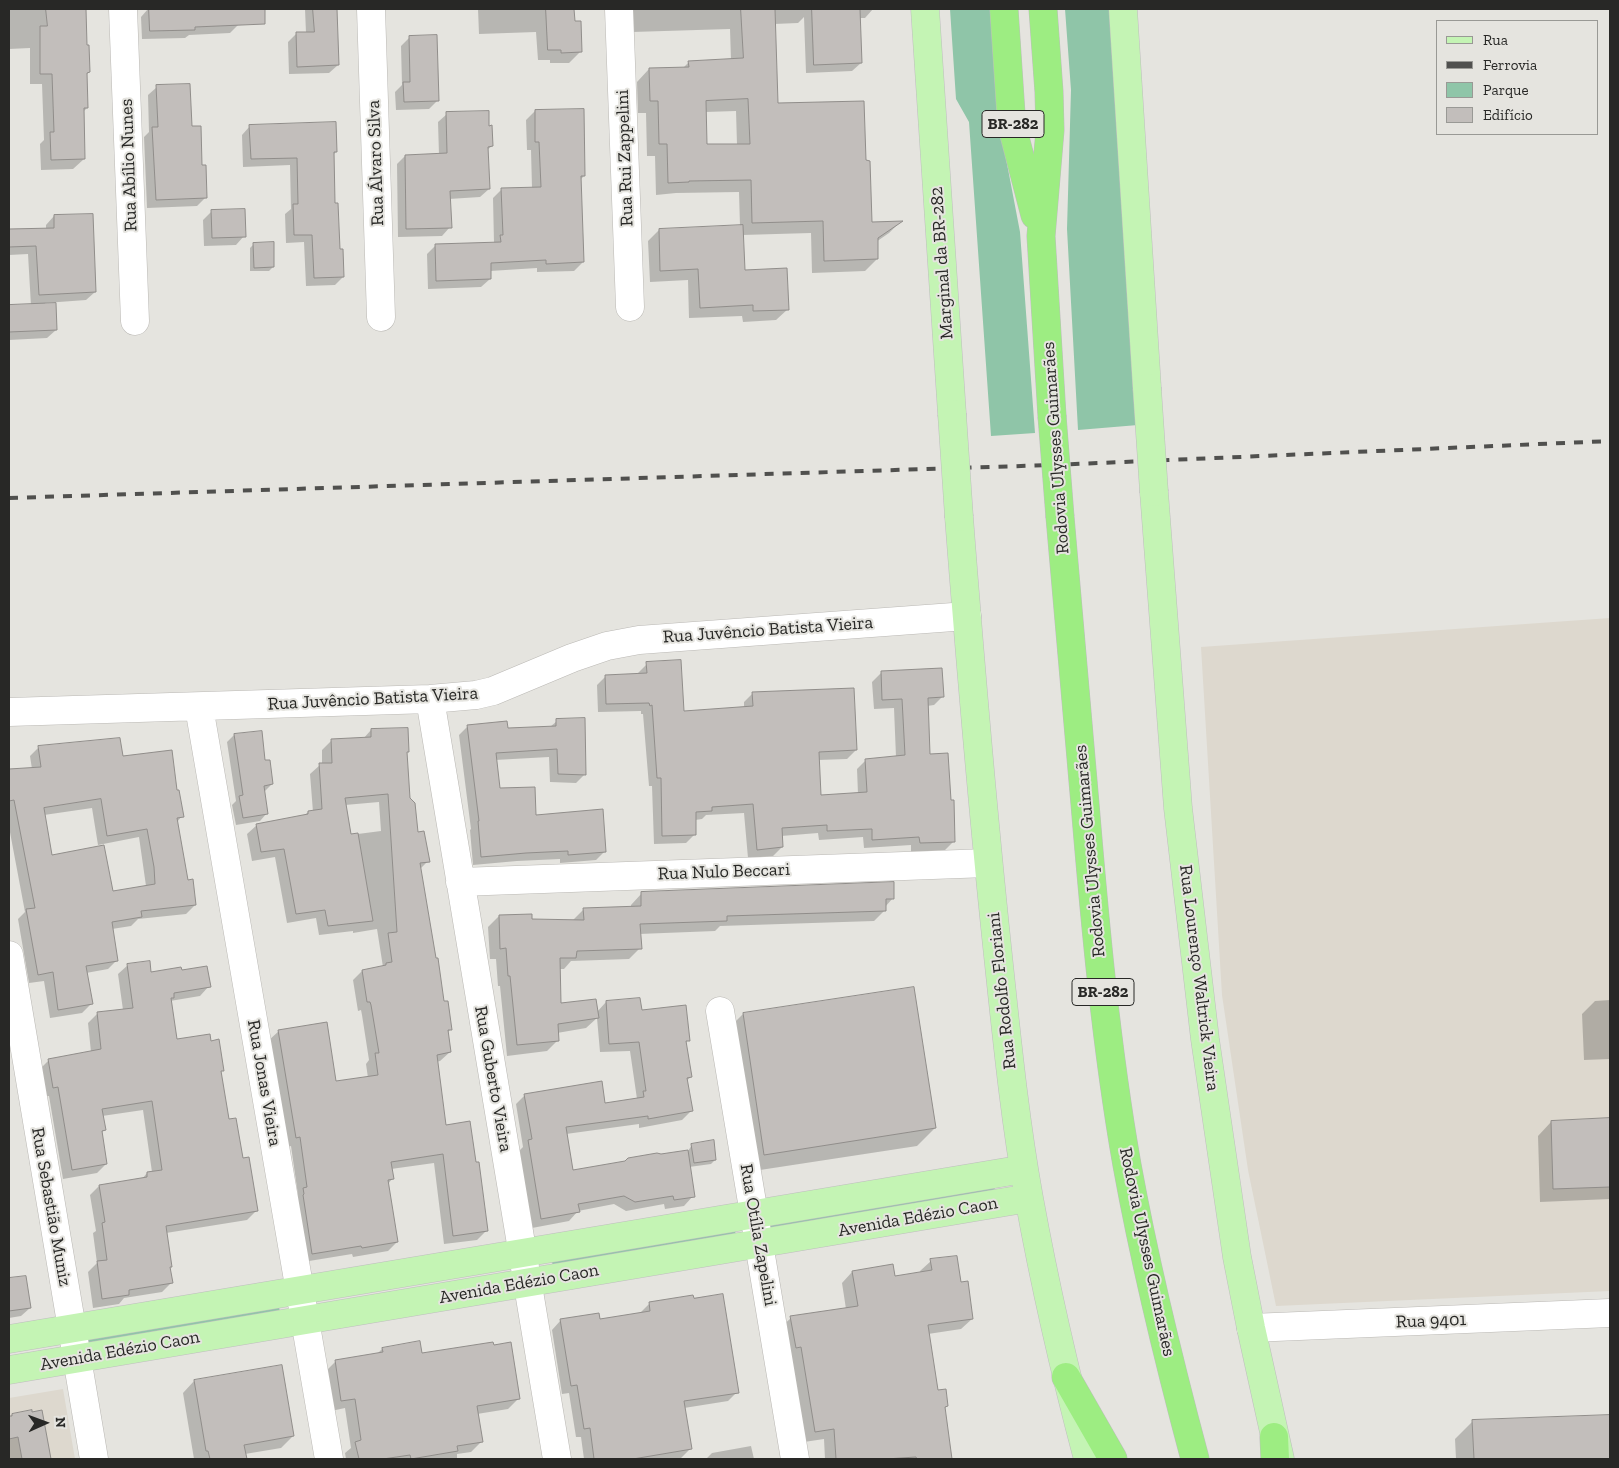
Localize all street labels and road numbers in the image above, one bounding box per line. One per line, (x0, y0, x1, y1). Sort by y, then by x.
street label: Rua Rui Zappelini (612, 89, 638, 227)
street label: Rua Abílio Nunes (116, 98, 142, 232)
street label: Rua Álvaro Silva (363, 100, 389, 226)
road number: BR-282 (982, 110, 1044, 138)
street label: Marginal da BR-282 (926, 186, 958, 340)
street label: Rodovia Ulysses Guimarães (1038, 341, 1074, 555)
street label: Rua Juvêncio Batista Vieira (662, 612, 874, 648)
street label: Rua Juvêncio Batista Vieira (267, 683, 479, 715)
street label: Rodovia Ulysses Guimarães (1070, 744, 1110, 958)
street label: Rua Nulo Beccari (657, 859, 791, 885)
street label: Rua Lourenço Waltrick Vieira (1174, 864, 1224, 1092)
street label: Rua Rodolfo Floriani (983, 911, 1021, 1071)
road number: BR-282 (1072, 979, 1134, 1006)
street label: Rua Guberto Vieira (469, 1004, 517, 1154)
street label: Rua Jonas Vieira (242, 1018, 286, 1148)
street label: Rua Sebastião Muniz (26, 1126, 76, 1288)
street label: Rodovia Ulysses Guimarães (1114, 1146, 1180, 1358)
street label: Rua Otília Zapelini (735, 1162, 781, 1308)
street label: Avenida Edézio Caon (837, 1192, 999, 1242)
street label: Avenida Edézio Caon (438, 1259, 600, 1309)
street label: Rua 9401 (1395, 1309, 1467, 1333)
street label: Avenida Edézio Caon (39, 1326, 201, 1376)

